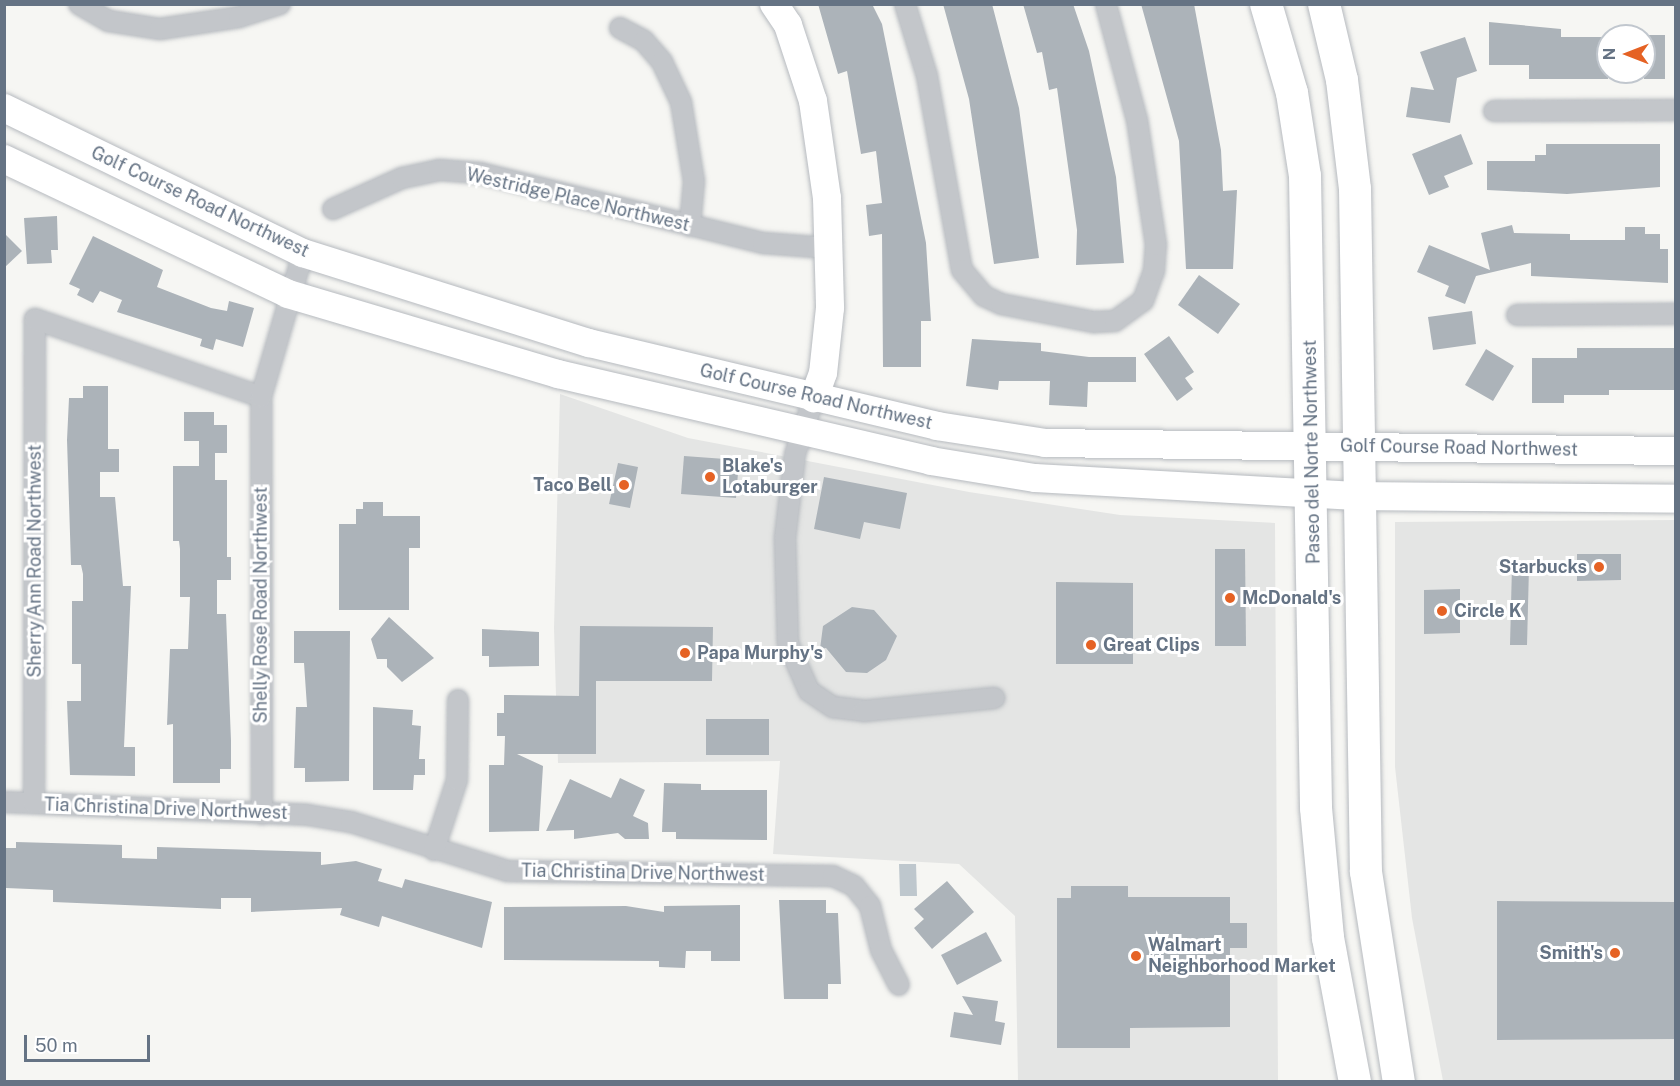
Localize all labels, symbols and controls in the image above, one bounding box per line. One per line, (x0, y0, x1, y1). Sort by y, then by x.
north arrow (1596, 24, 1656, 84)
text: N (1600, 48, 1619, 60)
street label: Golf Course Road Northwest (88, 142, 312, 262)
street label: Westridge Place Northwest (464, 164, 692, 236)
street label: Paseo del Norte Northwest (1299, 339, 1325, 565)
street label: Golf Course Road Northwest (698, 360, 934, 434)
street label: Golf Course Road Northwest (1340, 435, 1578, 461)
street label: Sherry Ann Road Northwest (24, 444, 46, 678)
place label: Blake's Lotaburger (722, 456, 818, 498)
marker: Blake's Lotaburger (703, 470, 717, 484)
place label: Taco Bell (533, 474, 612, 496)
marker: Taco Bell (617, 478, 631, 492)
street label: Shelly Rose Road Northwest (250, 487, 272, 723)
place label: Starbucks (1499, 556, 1587, 578)
marker: Starbucks (1592, 560, 1606, 574)
place label: McDonald's (1242, 587, 1341, 609)
marker: McDonald's (1223, 591, 1237, 605)
place label: Circle K (1454, 600, 1522, 622)
marker: Circle K (1435, 604, 1449, 618)
place label: Great Clips (1103, 634, 1200, 656)
marker: Great Clips (1084, 638, 1098, 652)
place label: Papa Murphy's (697, 642, 823, 664)
marker: Papa Murphy's (678, 646, 692, 660)
street label: Tia Christina Drive Northwest (44, 794, 288, 824)
street label: Tia Christina Drive Northwest (521, 860, 765, 886)
place label: Walmart Neighborhood Market (1148, 935, 1336, 978)
place label: Smith's (1539, 942, 1603, 964)
marker: Smith's (1608, 946, 1622, 960)
marker: Walmart Neighborhood Market (1129, 949, 1143, 963)
scale bar (27, 1023, 153, 1061)
text: 50 m (35, 1035, 78, 1056)

